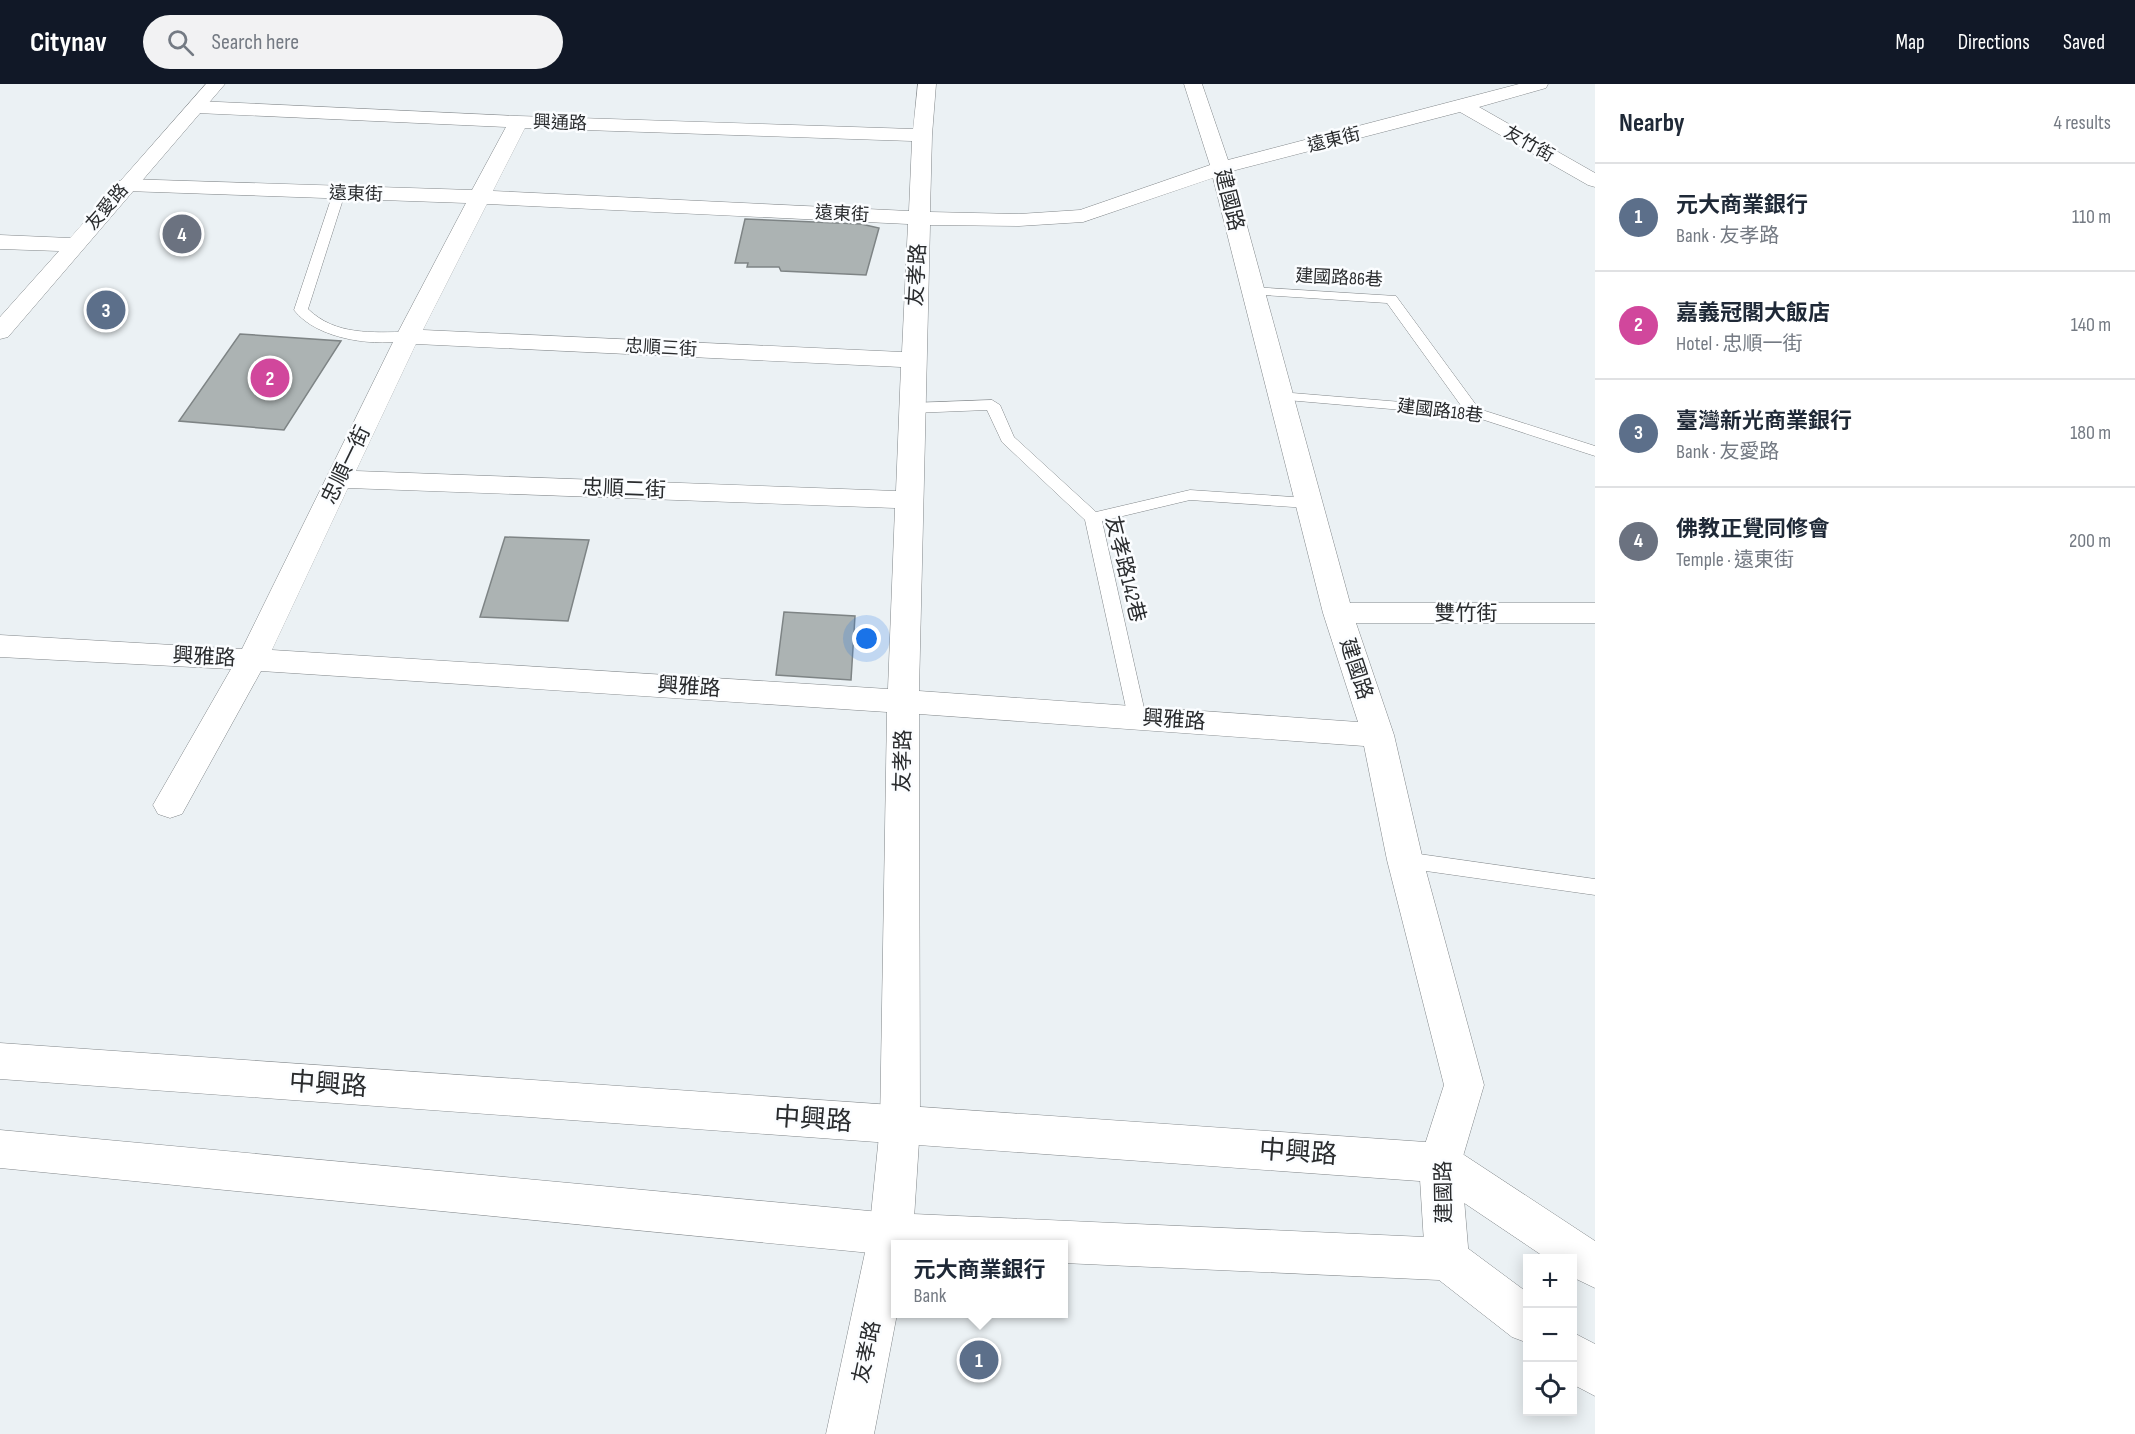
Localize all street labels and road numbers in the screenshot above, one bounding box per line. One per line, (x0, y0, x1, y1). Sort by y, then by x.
street label: 興通路 (533, 112, 587, 134)
street label: 友竹街 (1500, 122, 1558, 166)
street label: 遠東街 (1305, 123, 1363, 157)
street label: 建國路 (1209, 166, 1249, 234)
street label: 友愛路 (81, 180, 133, 234)
street label: 遠東街 (329, 183, 383, 205)
street label: 遠東街 (814, 202, 870, 226)
street label: 友孝路 (903, 243, 931, 307)
street label: 建國路86巷 (1295, 265, 1383, 291)
street label: 忠順三街 (624, 336, 698, 360)
street label: 建國路18巷 (1396, 395, 1484, 427)
street label: 忠順一街 (316, 422, 376, 508)
street label: 忠順二街 (582, 475, 666, 503)
street label: 友孝路142巷 (1100, 513, 1150, 625)
street label: 雙竹街 (1435, 601, 1498, 626)
street label: 建國路 (1334, 635, 1378, 703)
street label: 興雅路 (172, 643, 236, 671)
street label: 興雅路 (657, 672, 721, 702)
street label: 興雅路 (1142, 705, 1206, 735)
street label: 友孝路 (890, 729, 916, 793)
street label: 中興路 (288, 1067, 368, 1103)
street label: 中興路 (773, 1102, 853, 1138)
street label: 中興路 (1258, 1135, 1338, 1171)
street label: 建國路 (1431, 1160, 1457, 1224)
street label: 友孝路 (848, 1319, 886, 1385)

